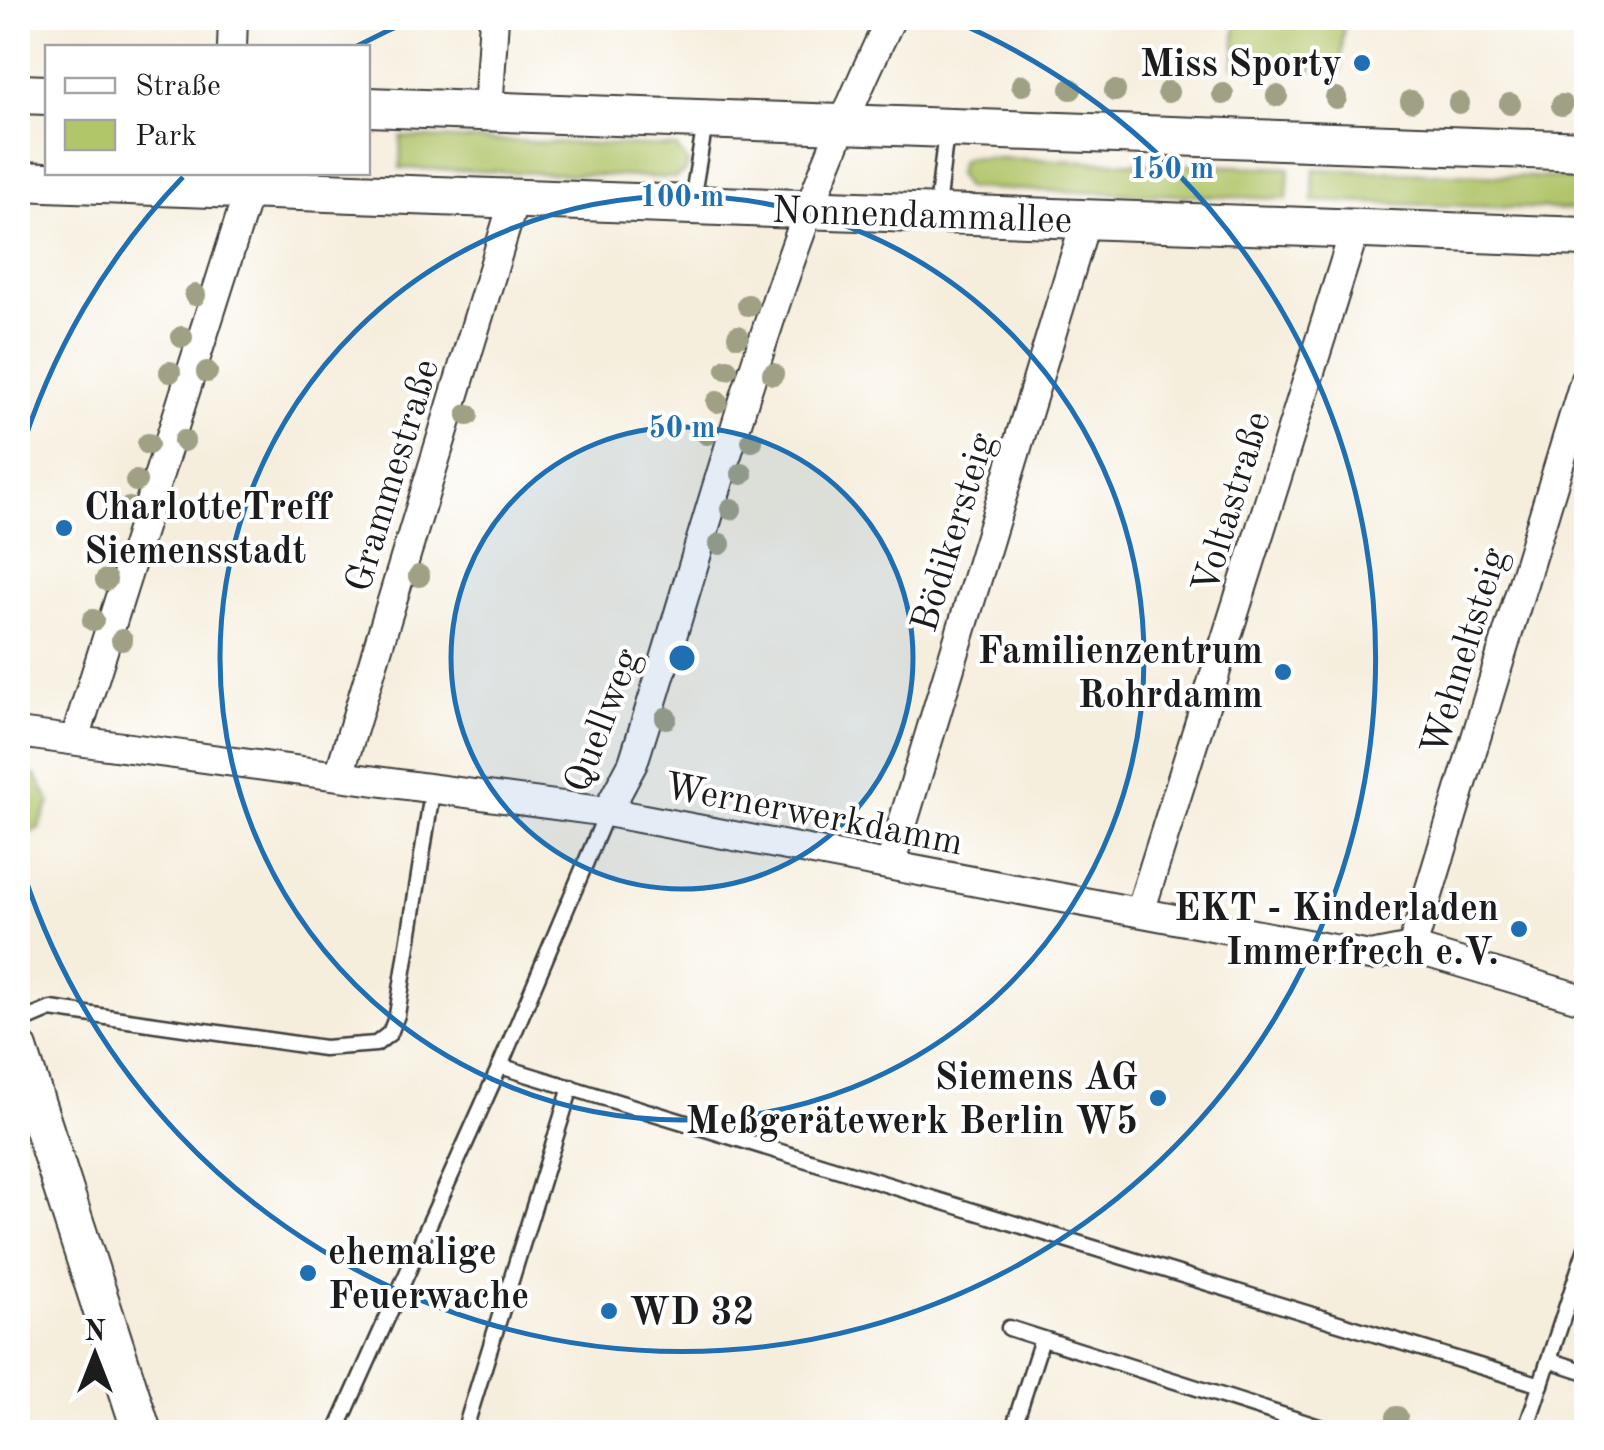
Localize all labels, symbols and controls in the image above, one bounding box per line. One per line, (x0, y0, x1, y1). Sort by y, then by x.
legend (45, 45, 370, 175)
place label: Miss Sporty (1140, 47, 1342, 85)
marker: Miss Sporty (1351, 52, 1373, 74)
text: Straße (135, 72, 221, 102)
text: Park (135, 122, 197, 152)
text: 150 m (1130, 155, 1214, 185)
text: 100 m (640, 183, 724, 213)
street label: Nonnendammallee (771, 193, 1073, 241)
street label: Grammestraße (340, 355, 447, 597)
street label: Voltastraße (1187, 407, 1279, 599)
text: 50 m (648, 414, 716, 444)
street label: Bödikersteig (907, 428, 1003, 637)
place label: CharlotteTreff Siemensstadt (84, 490, 334, 572)
marker: CharlotteTreff Siemensstadt (53, 517, 75, 539)
street label: Wehneltsteig (1416, 543, 1516, 760)
place label: Familienzentrum Rohrdamm (978, 634, 1263, 716)
centre of rings (664, 640, 700, 676)
street label: Quellweg (559, 644, 649, 798)
marker: Familienzentrum Rohrdamm (1272, 661, 1294, 683)
street label: Wernerwerkdamm (661, 768, 966, 864)
place label: EKT - Kinderladen Immerfrech e.V. (1174, 891, 1499, 973)
marker: EKT - Kinderladen Immerfrech e.V. (1508, 918, 1530, 940)
place label: Siemens AG Meßgerätewerk Berlin W5 (686, 1060, 1138, 1142)
marker: Siemens AG Meßgerätewerk Berlin W5 (1147, 1087, 1169, 1109)
place label: ehemalige Feuerwache (328, 1235, 529, 1317)
marker: ehemalige Feuerwache (297, 1262, 319, 1284)
place label: WD 32 (629, 1295, 754, 1333)
marker: WD 32 (598, 1300, 620, 1322)
north arrow (45, 1305, 145, 1405)
text: N (84, 1319, 106, 1347)

